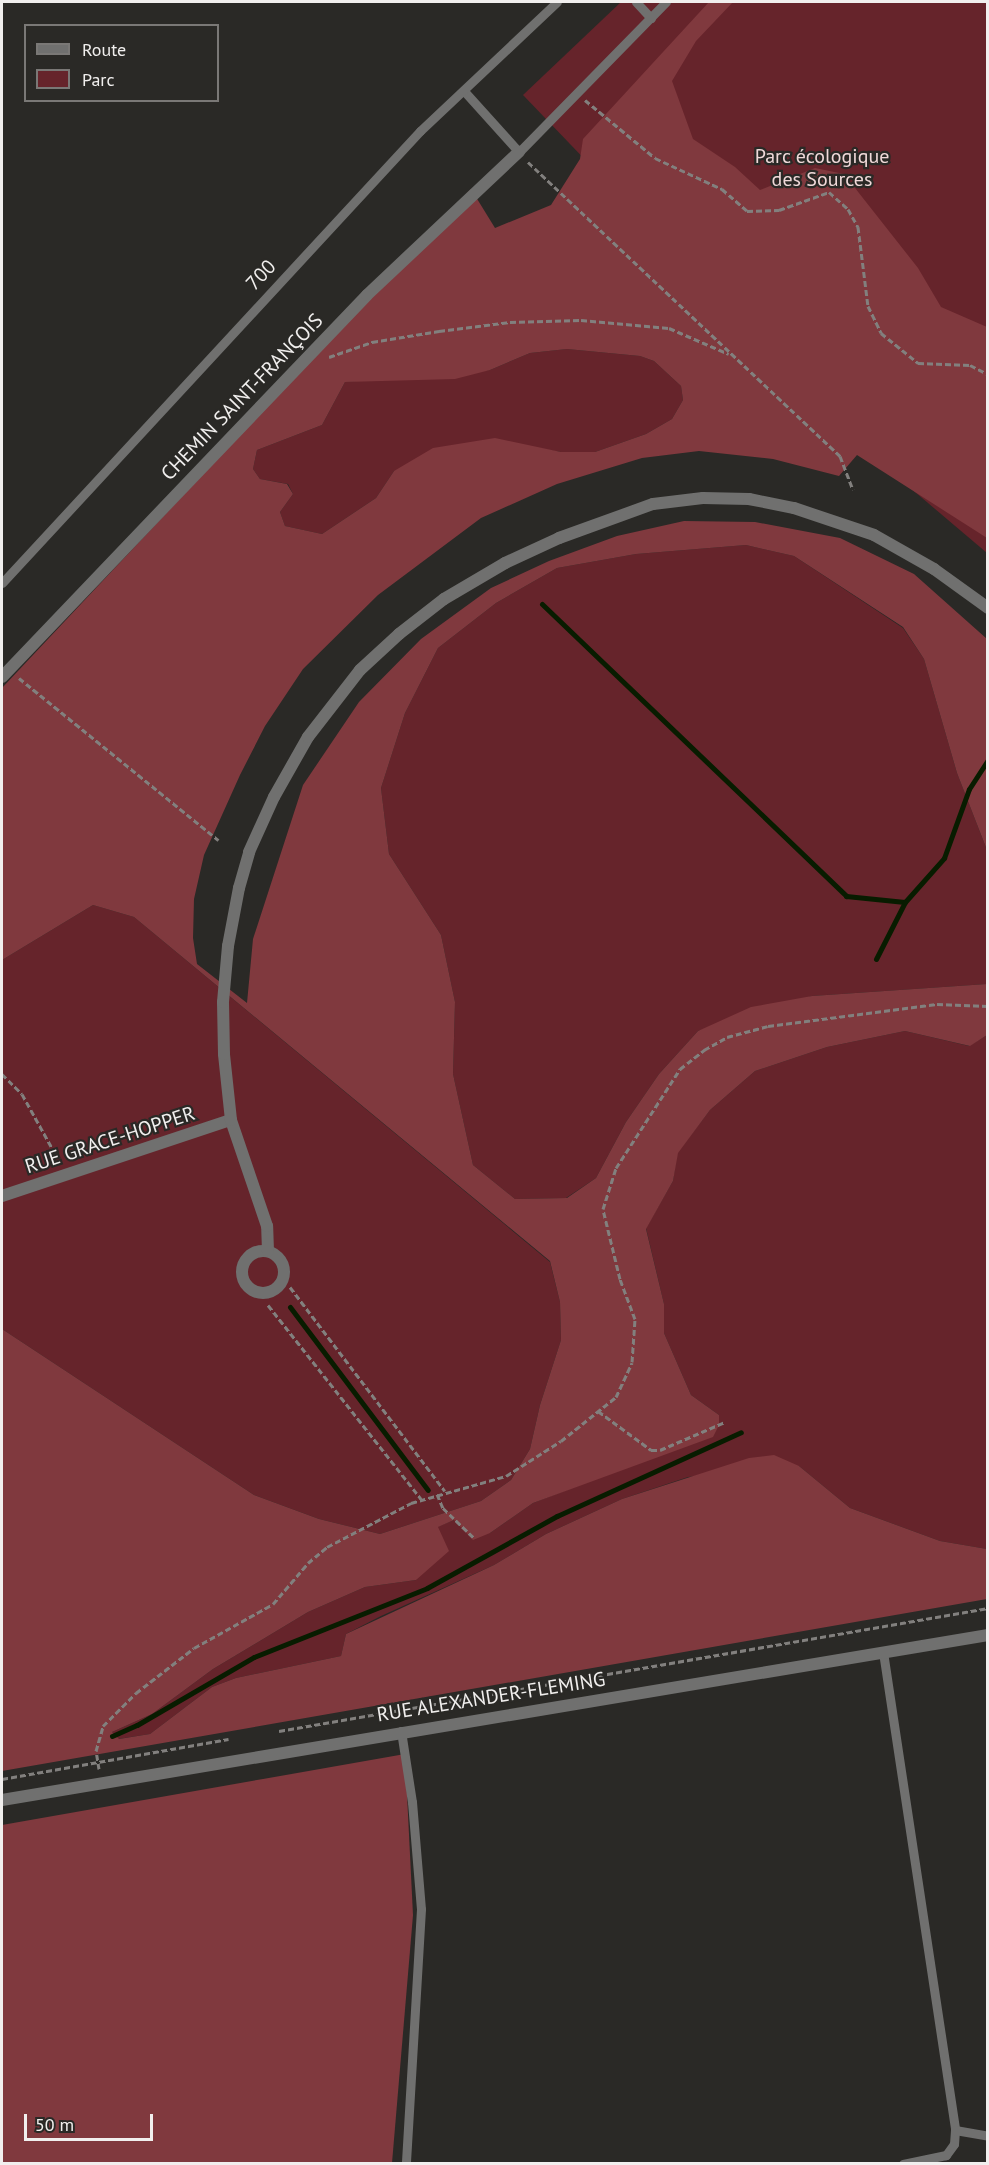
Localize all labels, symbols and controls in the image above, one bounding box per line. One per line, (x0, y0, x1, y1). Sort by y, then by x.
legend (24, 24, 219, 102)
text: Route (82, 38, 126, 61)
text: Parc (82, 68, 115, 91)
park label: Parc écologique des Sources (754, 144, 890, 191)
street label: 700 (241, 255, 281, 295)
street label: CHEMIN SAINT-FRANÇOIS (156, 309, 328, 485)
street label: RUE GRACE-HOPPER (22, 1101, 198, 1179)
street label: RUE ALEXANDER-FLEMING (375, 1667, 607, 1727)
scale bar (27, 2102, 156, 2140)
text: 50 m (35, 2113, 74, 2136)

